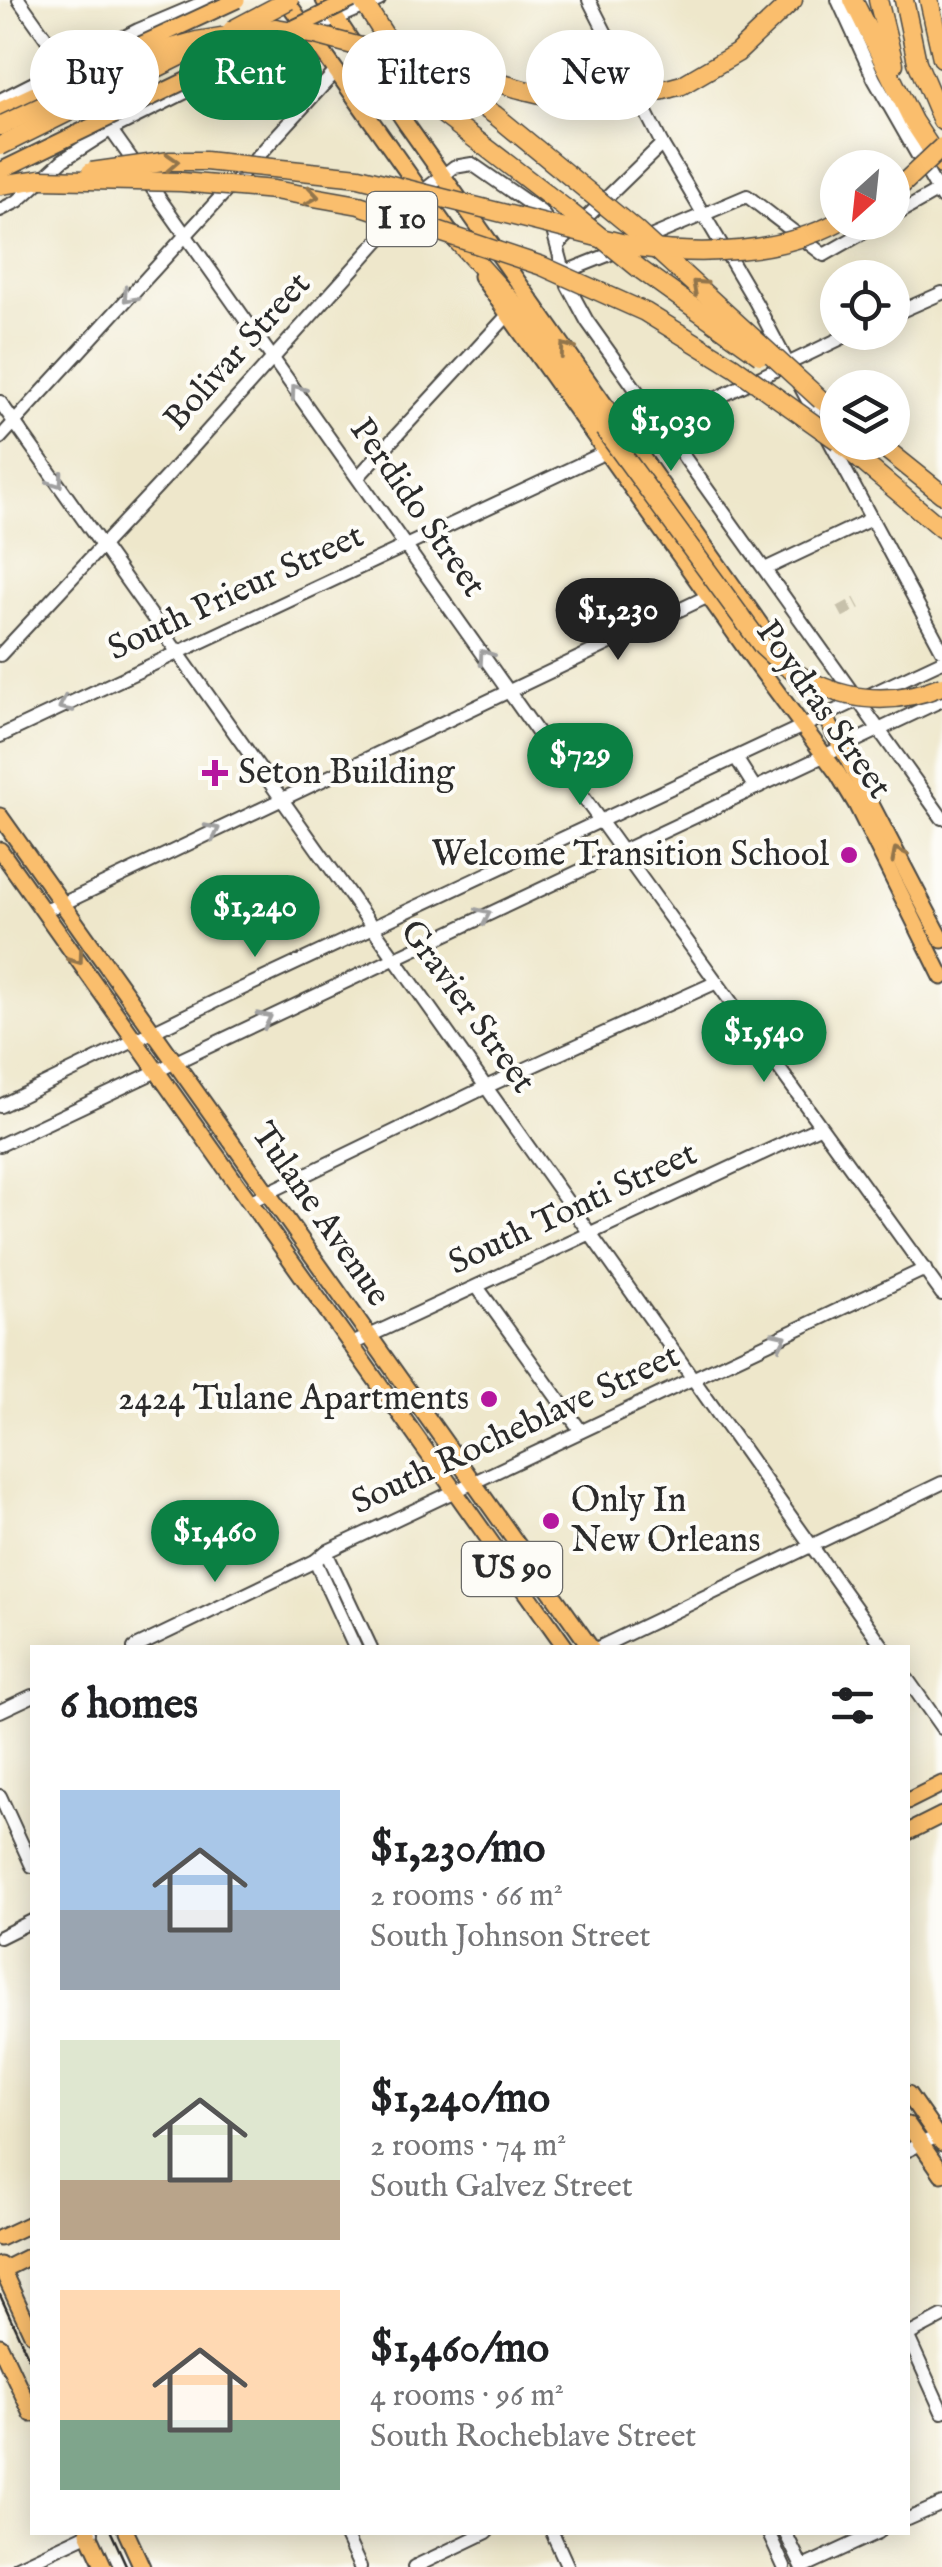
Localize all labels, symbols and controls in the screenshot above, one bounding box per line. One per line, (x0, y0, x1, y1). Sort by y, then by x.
chip: Buy (30, 30, 159, 120)
chip: Rent (179, 30, 322, 120)
chip: Filters (342, 30, 506, 120)
chip: New (526, 30, 664, 120)
north arrow (820, 150, 910, 240)
map controls (820, 150, 910, 460)
one-way arrow (164, 152, 180, 173)
one-way arrow (304, 185, 321, 206)
road number: I 10 (367, 192, 437, 246)
button: locate (820, 260, 910, 350)
street label: Bolivar Street (155, 263, 321, 441)
one-way arrow (691, 279, 710, 297)
one-way arrow (123, 284, 141, 303)
one-way arrow (560, 342, 578, 360)
button: layers (820, 370, 910, 460)
one-way arrow (291, 384, 309, 402)
pin: $1,030 (590, 389, 752, 474)
text: $1,030 (630, 401, 712, 442)
street label: Perdido Street (339, 410, 495, 606)
one-way arrow (45, 470, 62, 488)
street label: South Prieur Street (101, 514, 371, 672)
pin: $1,230 (537, 578, 699, 663)
text: $1,230 (578, 590, 658, 631)
street label: Poydras Street (745, 612, 901, 808)
one-way arrow (479, 649, 497, 667)
one-way arrow (57, 693, 75, 713)
pin: $729 (521, 723, 639, 808)
text: $729 (549, 735, 611, 776)
place label: Seton Building (238, 751, 456, 796)
marker: Seton Building (202, 760, 228, 786)
one-way arrow (203, 823, 221, 843)
place label: Welcome Transition School (431, 833, 829, 878)
marker: Welcome Transition School (838, 844, 860, 866)
one-way arrow (890, 846, 910, 864)
pin: $1,240 (174, 875, 336, 960)
text: $1,240 (213, 887, 297, 928)
one-way arrow (474, 908, 492, 928)
street label: Gravier Street (389, 911, 545, 1103)
one-way arrow (66, 947, 83, 965)
pin: $1,540 (683, 1000, 845, 1085)
one-way arrow (255, 1012, 273, 1032)
text: $1,540 (723, 1012, 805, 1053)
street label: Tulane Avenue (240, 1114, 400, 1316)
street label: South Tonti Street (442, 1132, 704, 1286)
one-way arrow (770, 1331, 788, 1351)
street label: South Rocheblave Street (345, 1334, 687, 1526)
place label: 2424 Tulane Apartments (118, 1377, 469, 1422)
marker: 2424 Tulane Apartments (478, 1388, 500, 1410)
place label: Only In New Orleans (571, 1479, 760, 1564)
pin: $1,460 (134, 1500, 296, 1585)
marker: Only In New Orleans (540, 1510, 562, 1532)
text: $1,460 (173, 1512, 257, 1553)
road number: US 90 (462, 1542, 562, 1596)
icon: filters (825, 1678, 880, 1733)
text: 6 homes (60, 1679, 198, 1732)
text: $1,230/mo (370, 1823, 545, 1876)
icon: home (140, 1830, 260, 1950)
text: 2 rooms · 66 m² (370, 1876, 563, 1917)
text: South Johnson Street (370, 1917, 650, 1958)
text: $1,240/mo (370, 2073, 550, 2126)
icon: home (140, 2080, 260, 2200)
text: 2 rooms · 74 m² (370, 2126, 566, 2167)
text: South Galvez Street (370, 2167, 633, 2208)
text: $1,460/mo (370, 2323, 549, 2376)
icon: home (140, 2330, 260, 2450)
text: 4 rooms · 96 m² (370, 2376, 564, 2417)
text: South Rocheblave Street (370, 2417, 696, 2458)

